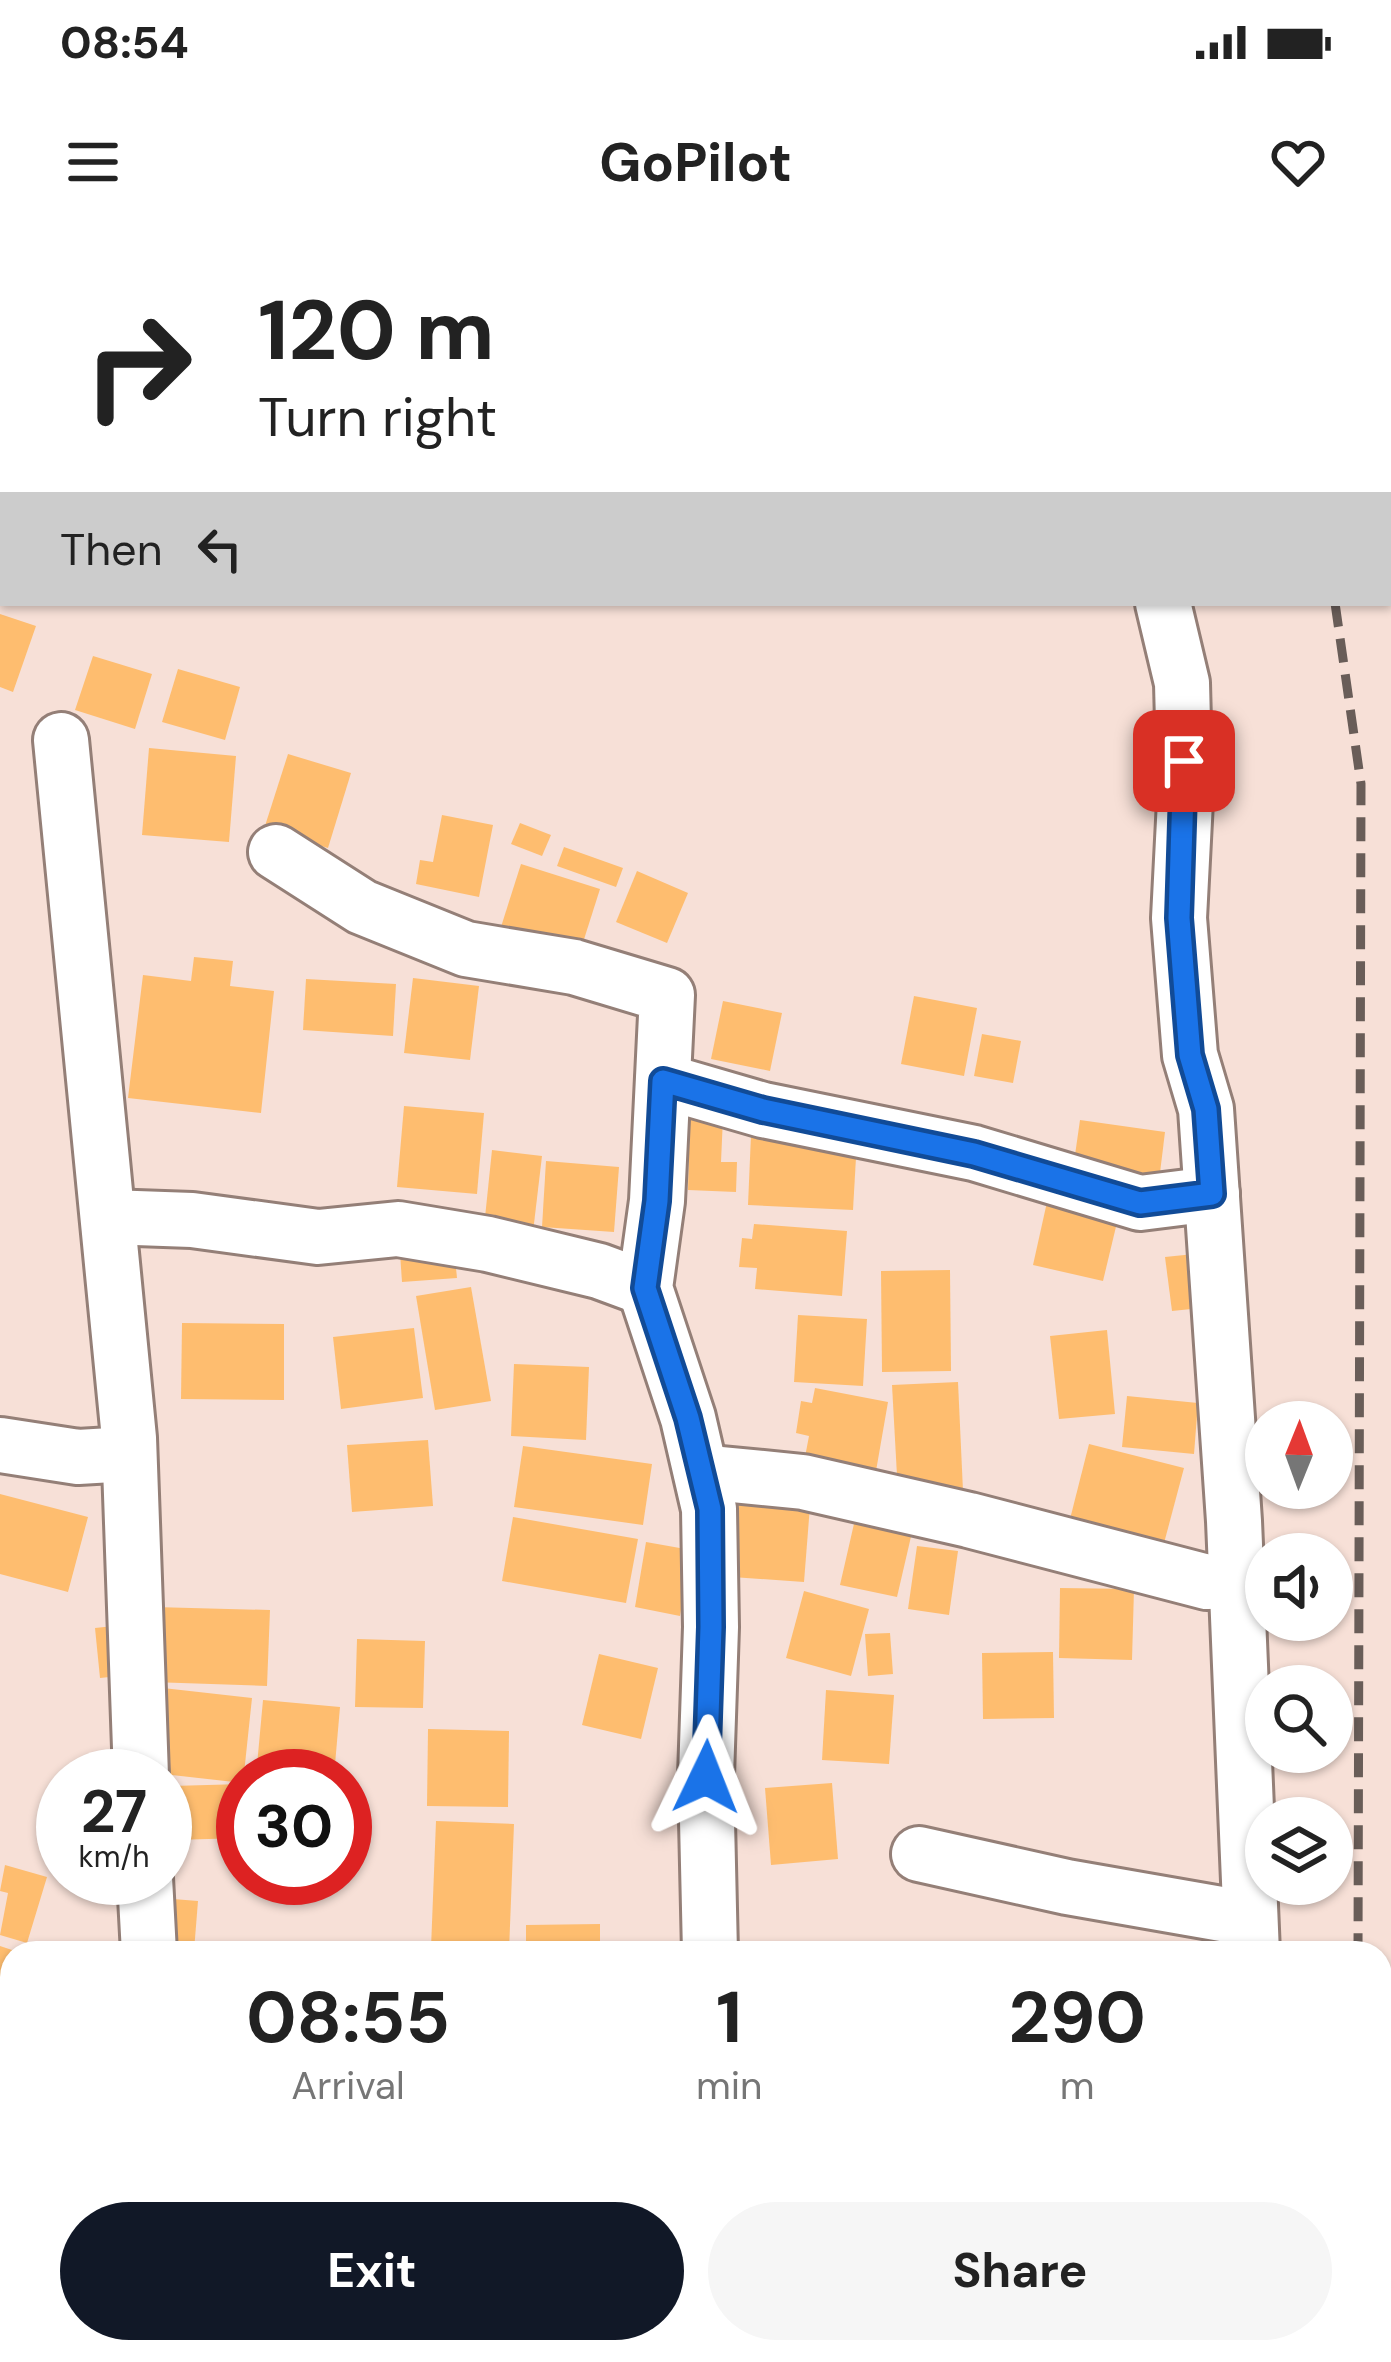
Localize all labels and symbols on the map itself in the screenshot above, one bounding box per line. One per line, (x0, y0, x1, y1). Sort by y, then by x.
pin (1133, 710, 1235, 812)
north arrow (1245, 1401, 1353, 1509)
position arrow (643, 1714, 769, 1840)
speed limit sign: 30 (216, 1749, 372, 1905)

